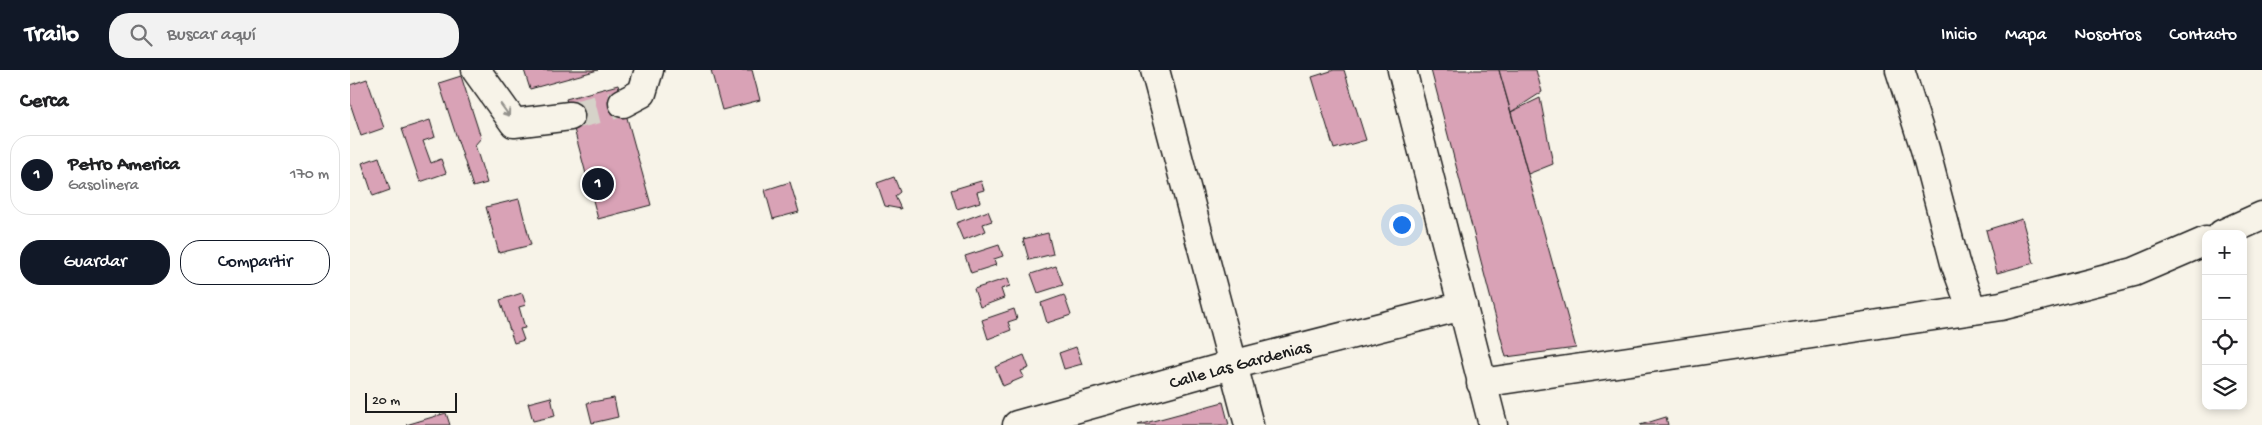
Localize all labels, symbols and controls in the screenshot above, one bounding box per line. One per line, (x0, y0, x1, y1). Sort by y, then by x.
search box (109, 13, 459, 58)
text: Trailo (25, 21, 79, 50)
icon: search (127, 21, 155, 49)
text: Buscar aquí (167, 24, 256, 47)
text: Inicio (1941, 25, 1977, 46)
text: Mapa (2005, 25, 2046, 46)
text: Nosotros (2074, 25, 2141, 46)
text: Contacto (2169, 25, 2237, 46)
text: Cerca (20, 90, 68, 115)
one-way arrow (500, 103, 510, 117)
text: Petro America (68, 154, 180, 177)
pin: 1 (582, 165, 614, 203)
text: 1 (34, 166, 40, 185)
text: 170 m (290, 166, 329, 185)
text: Gasolinera (68, 177, 139, 196)
your location (1389, 212, 1415, 238)
map controls (2202, 230, 2247, 410)
button: + (2202, 230, 2247, 275)
button: Guardar (20, 240, 170, 285)
button: Compartir (180, 240, 330, 285)
button: − (2202, 275, 2247, 320)
button: locate (2202, 320, 2247, 365)
street label: Calle Las Gardenias (1167, 337, 1315, 395)
button: layers (2202, 365, 2247, 410)
scale bar (365, 390, 458, 413)
text: 20 m (372, 393, 400, 410)

